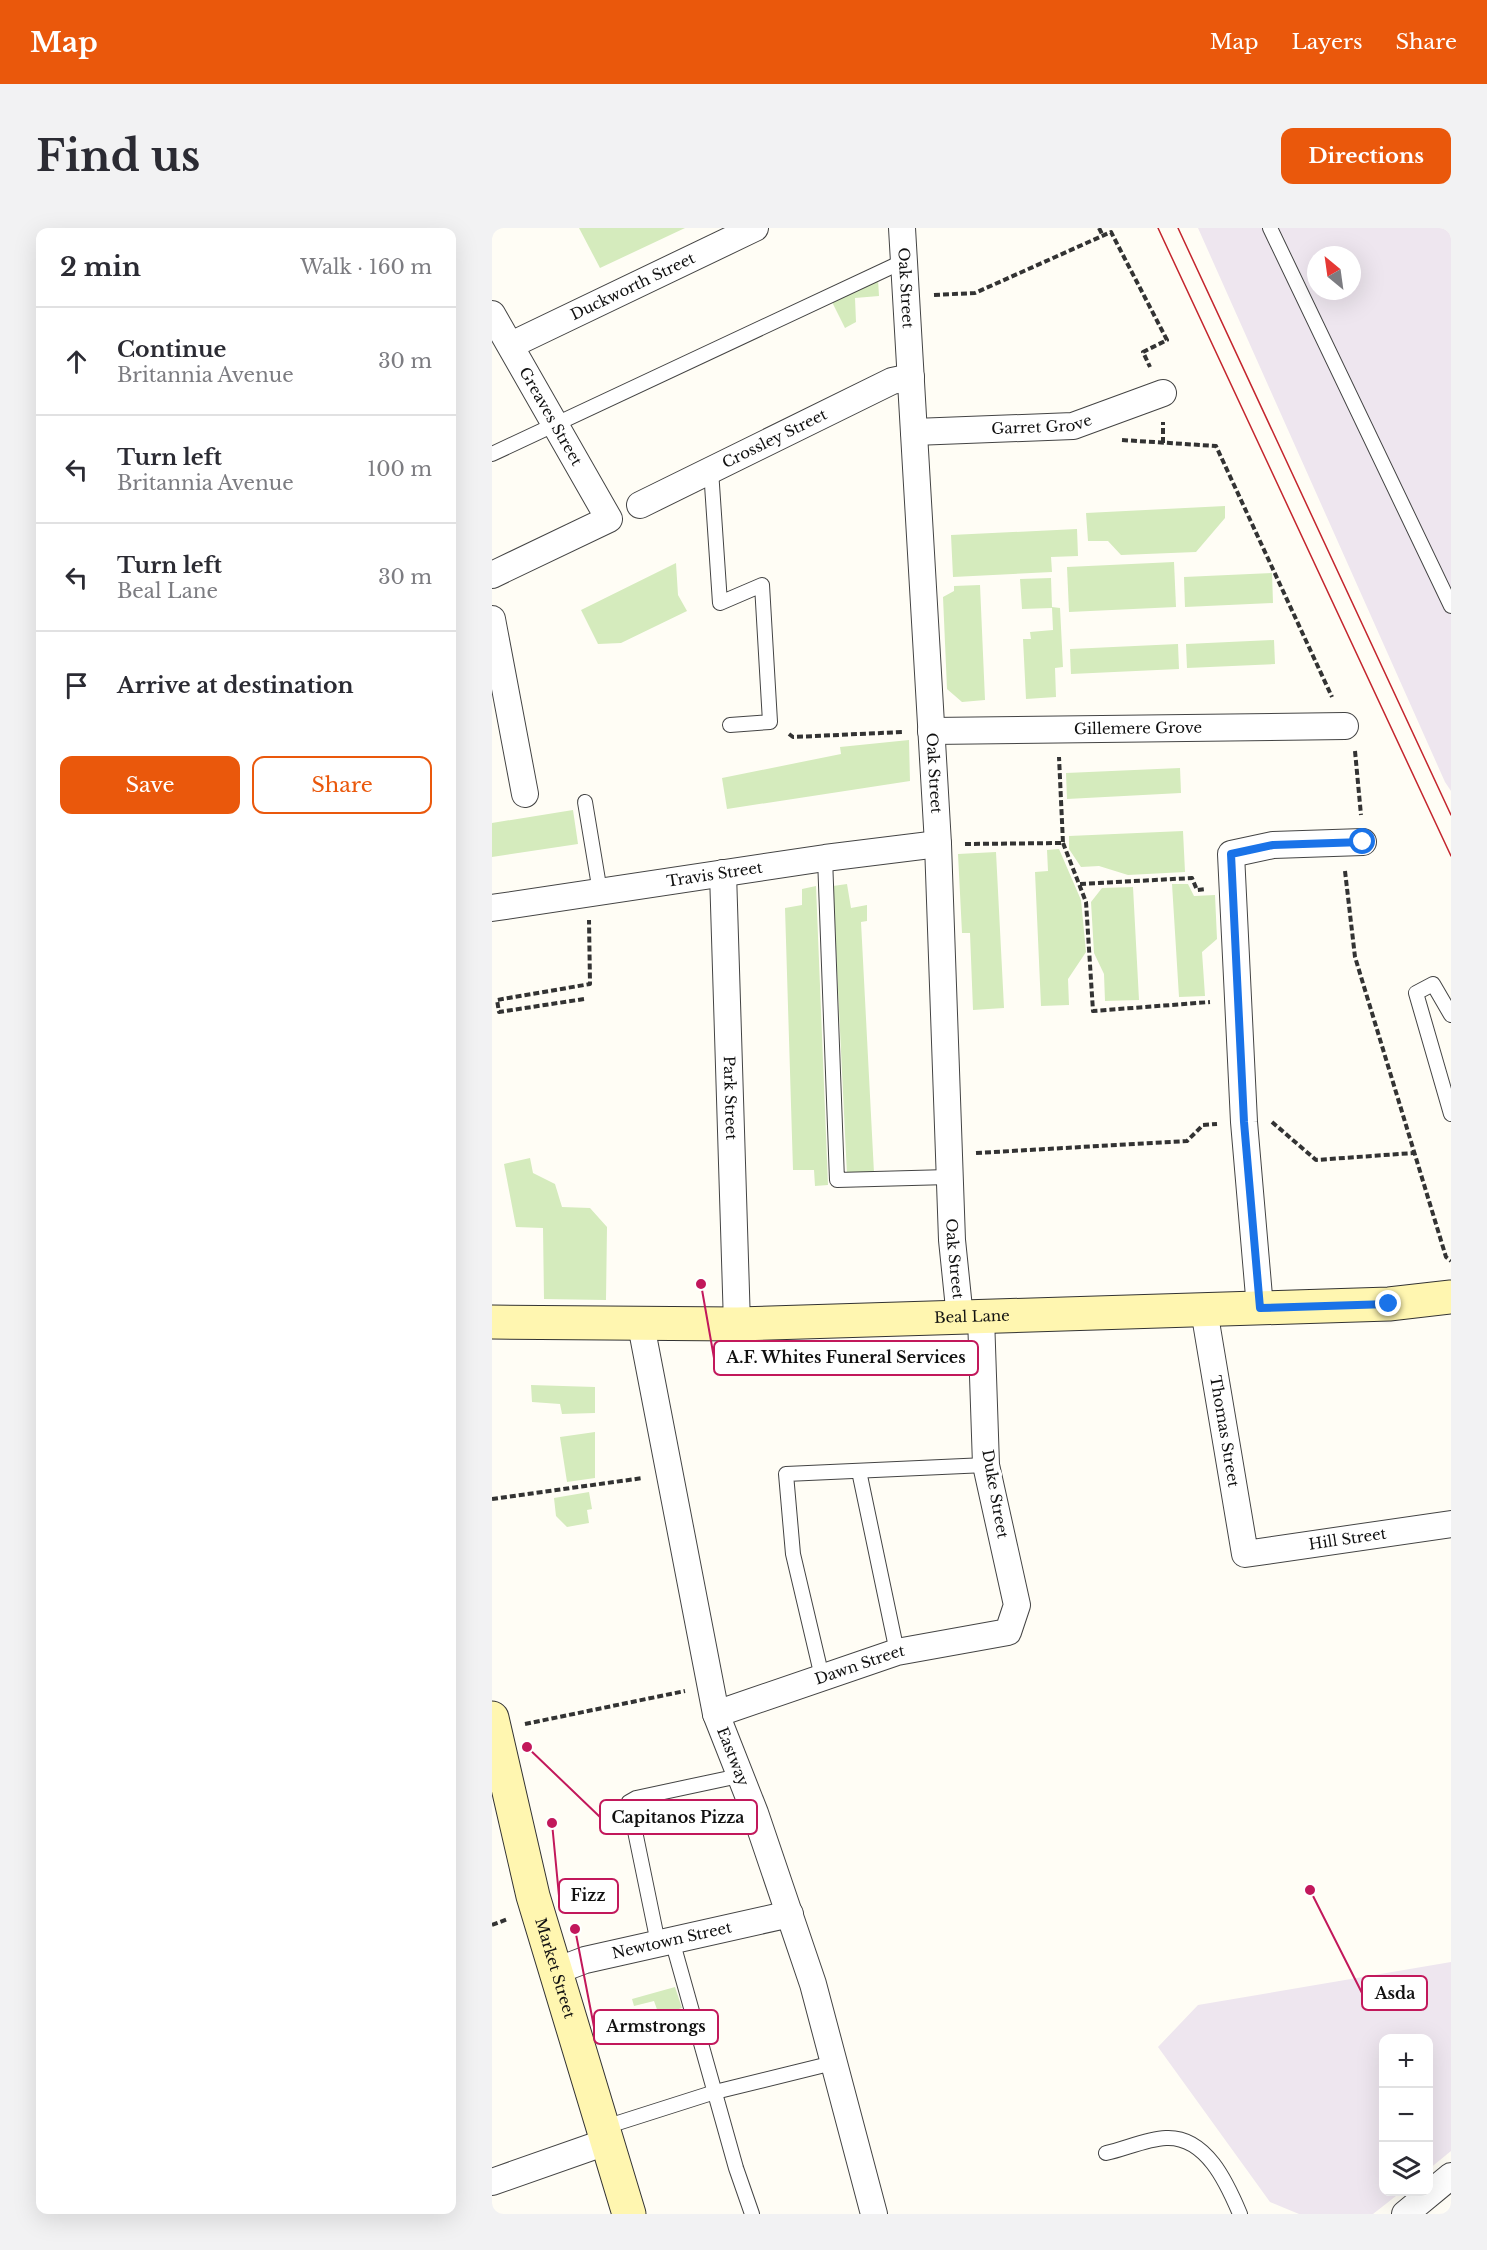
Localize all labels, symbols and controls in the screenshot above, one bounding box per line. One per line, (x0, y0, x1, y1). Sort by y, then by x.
text: Map (30, 25, 98, 60)
text: Map (1210, 29, 1259, 55)
text: Layers (1292, 29, 1363, 55)
text: Share (1396, 29, 1457, 55)
button: Directions (1281, 128, 1451, 184)
text: Find us (36, 130, 200, 182)
north arrow (1307, 246, 1361, 300)
street label: Oak Street (894, 247, 918, 329)
street label: Duckworth Street (567, 248, 698, 324)
text: 2 min (60, 251, 141, 283)
text: Walk · 160 m (300, 255, 432, 279)
text: Continue (117, 336, 226, 363)
icon: ahead (60, 345, 93, 378)
text: 30 m (378, 349, 432, 373)
text: Britannia Avenue (117, 363, 294, 387)
street label: Greaves Street (515, 364, 587, 469)
street label: Crossley Street (719, 404, 830, 472)
street label: Garret Grove (991, 410, 1094, 438)
text: Turn left (117, 444, 222, 471)
icon: left (60, 453, 93, 486)
text: 100 m (367, 457, 432, 481)
text: Britannia Avenue (117, 471, 294, 495)
text: Turn left (117, 552, 222, 579)
icon: left (60, 561, 93, 594)
text: 30 m (378, 565, 432, 589)
text: Beal Lane (117, 579, 218, 603)
icon: arrive (60, 669, 93, 702)
text: Arrive at destination (117, 672, 354, 699)
street label: Gillemere Grove (1074, 718, 1202, 738)
street label: Oak Street (923, 732, 946, 814)
button: Save (60, 756, 240, 814)
button: Share (252, 756, 432, 814)
route start (1349, 828, 1375, 854)
street label: Travis Street (665, 857, 764, 891)
street label: Park Street (720, 1056, 741, 1141)
street label: Oak Street (942, 1218, 968, 1300)
route end (1375, 1290, 1401, 1316)
street label: Beal Lane (934, 1306, 1010, 1327)
callout: A.F. Whites Funeral Services (714, 1341, 978, 1375)
text: A.F. Whites Funeral Services (725, 1347, 966, 1367)
street label: Thomas Street (1206, 1374, 1244, 1489)
street label: Duke Street (978, 1448, 1013, 1540)
street label: Hill Street (1307, 1523, 1388, 1554)
street label: Dawn Street (812, 1641, 906, 1688)
street label: Eastway (713, 1724, 754, 1789)
callout: Capitanos Pizza (600, 1800, 757, 1834)
text: Capitanos Pizza (611, 1807, 745, 1827)
callout: Fizz (559, 1879, 618, 1913)
text: Fizz (571, 1885, 605, 1905)
street label: Market Street (531, 1915, 580, 2021)
street label: Newtown Street (610, 1917, 734, 1963)
callout: Asda (1362, 1976, 1427, 2010)
text: Asda (1374, 1983, 1415, 2003)
callout: Armstrongs (594, 2010, 718, 2044)
text: Armstrongs (605, 2016, 706, 2036)
map controls (1379, 2034, 1433, 2196)
button: + (1379, 2034, 1433, 2088)
button: − (1379, 2088, 1433, 2142)
button: layers (1379, 2142, 1433, 2196)

